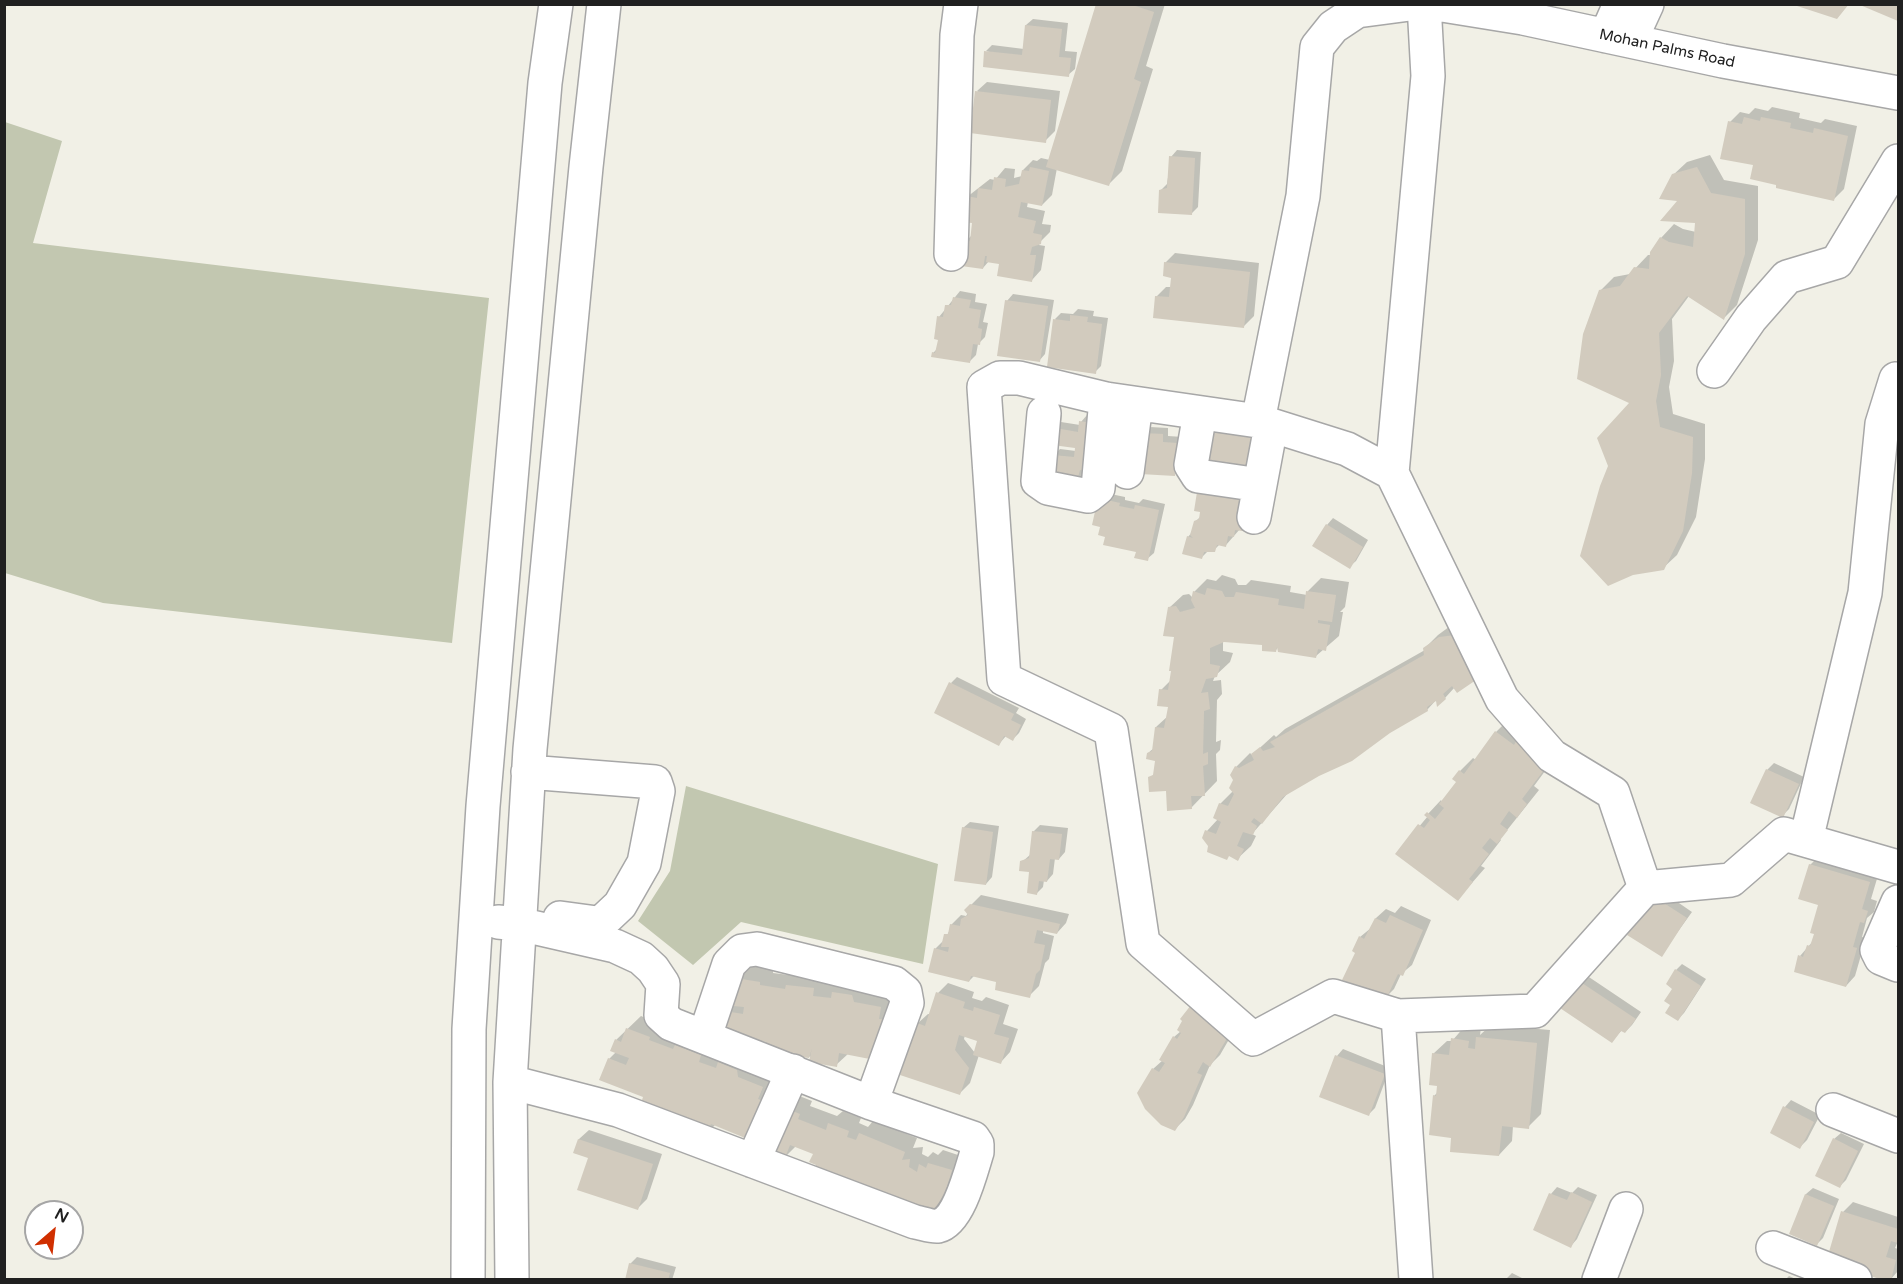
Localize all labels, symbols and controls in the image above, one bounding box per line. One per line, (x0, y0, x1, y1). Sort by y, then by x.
street label: Mohan Palms Road (1597, 26, 1737, 72)
north arrow (24, 1200, 84, 1260)
text: N (51, 1204, 72, 1228)

